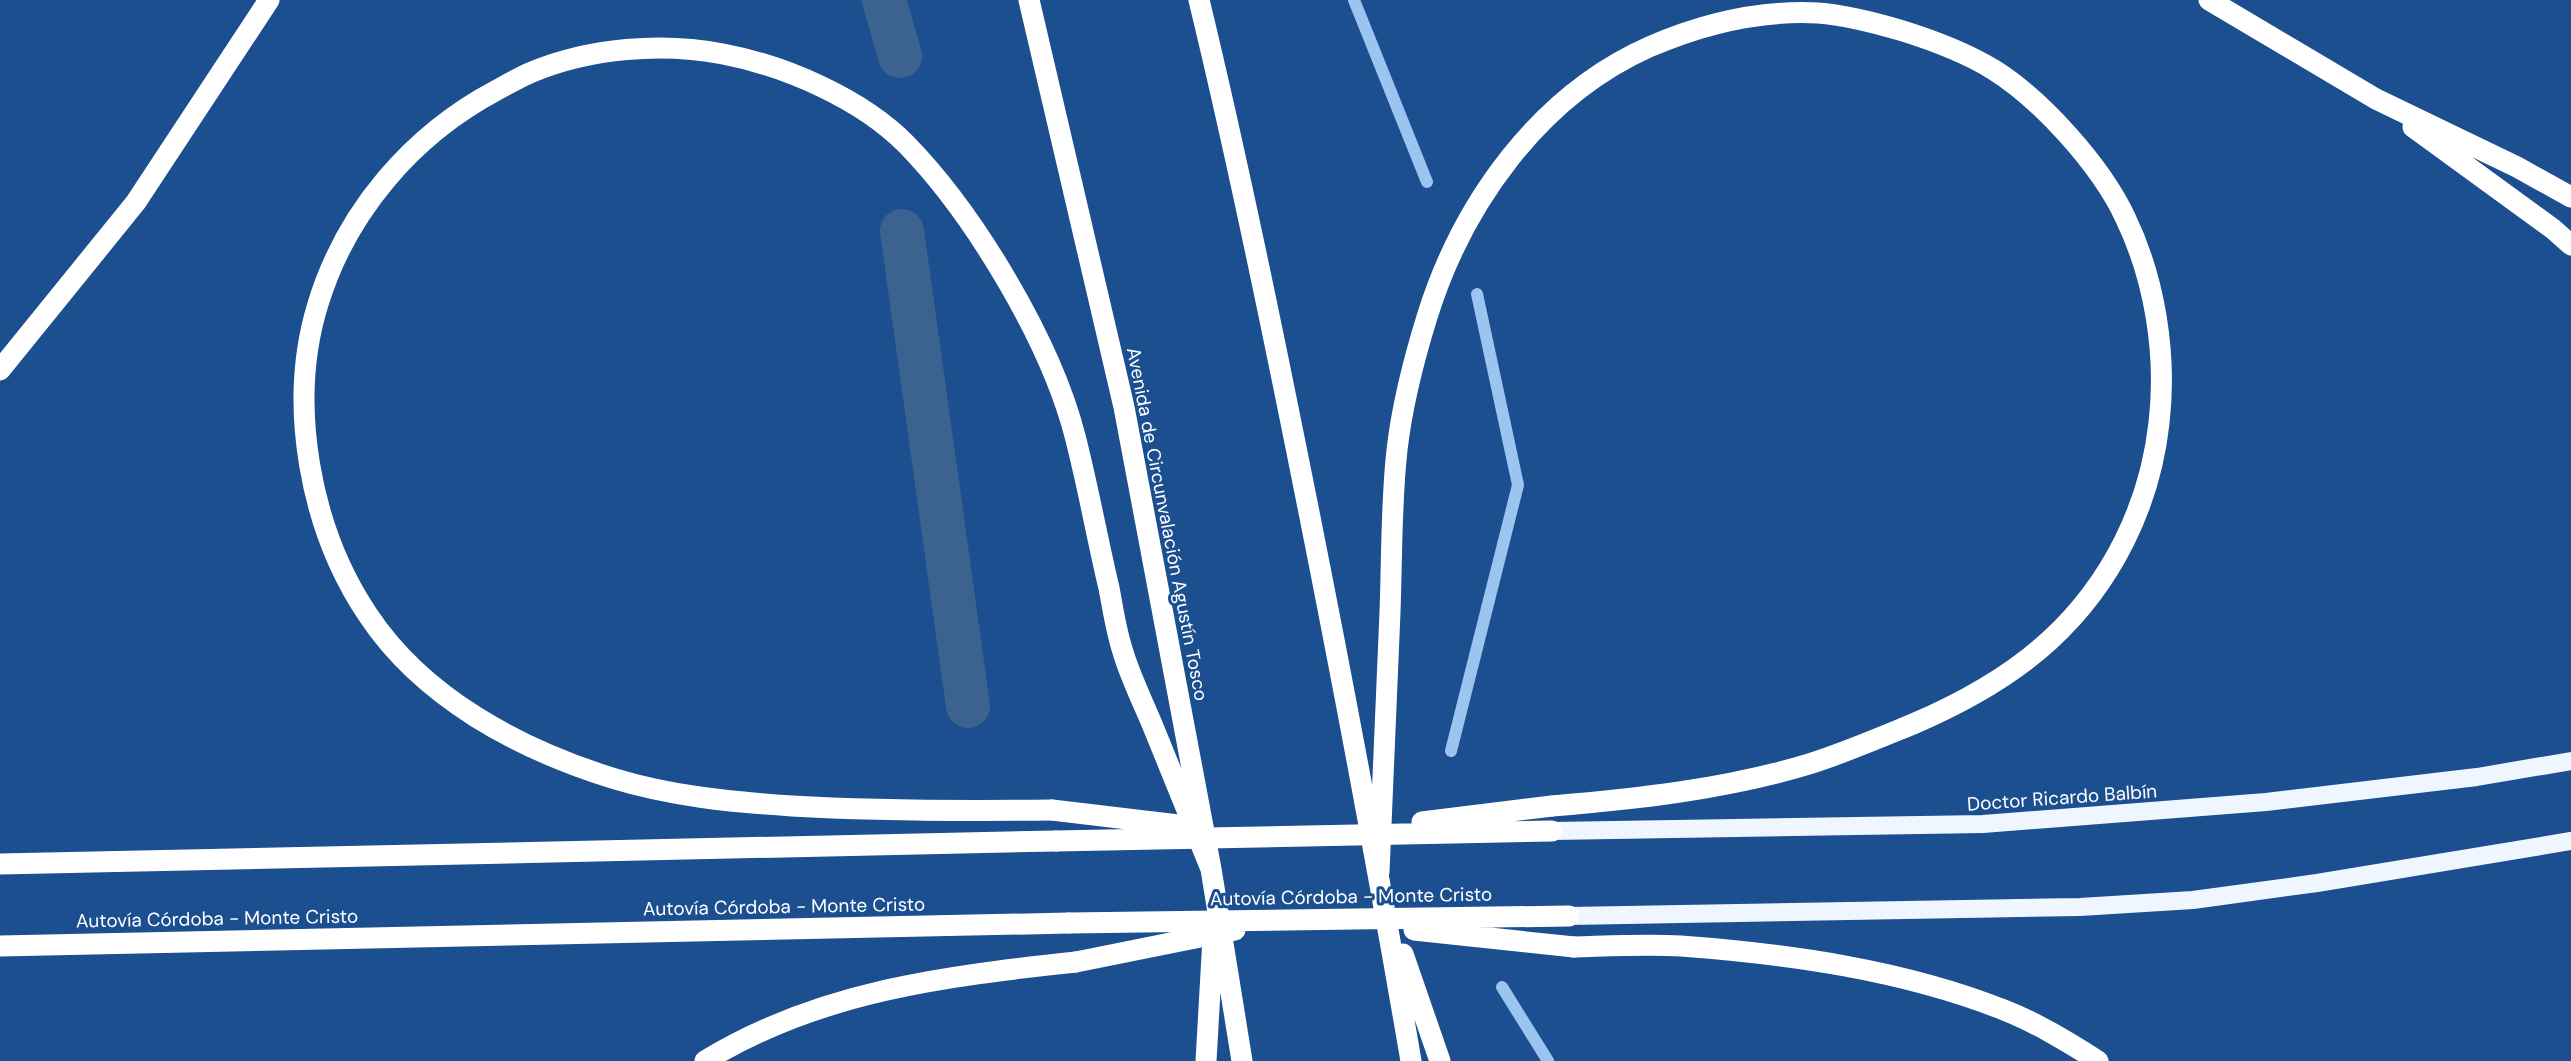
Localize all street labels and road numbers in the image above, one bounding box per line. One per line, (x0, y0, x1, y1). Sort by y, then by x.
street label: Avenida de Circunvalación Agustín Tosco (1121, 345, 1214, 703)
street label: Doctor Ricardo Balbín (1966, 778, 2158, 817)
street label: Autovía Córdoba - Monte Cristo (1210, 882, 1492, 911)
street label: Autovía Córdoba - Monte Cristo (643, 892, 925, 921)
street label: Autovía Córdoba - Monte Cristo (76, 904, 358, 933)

